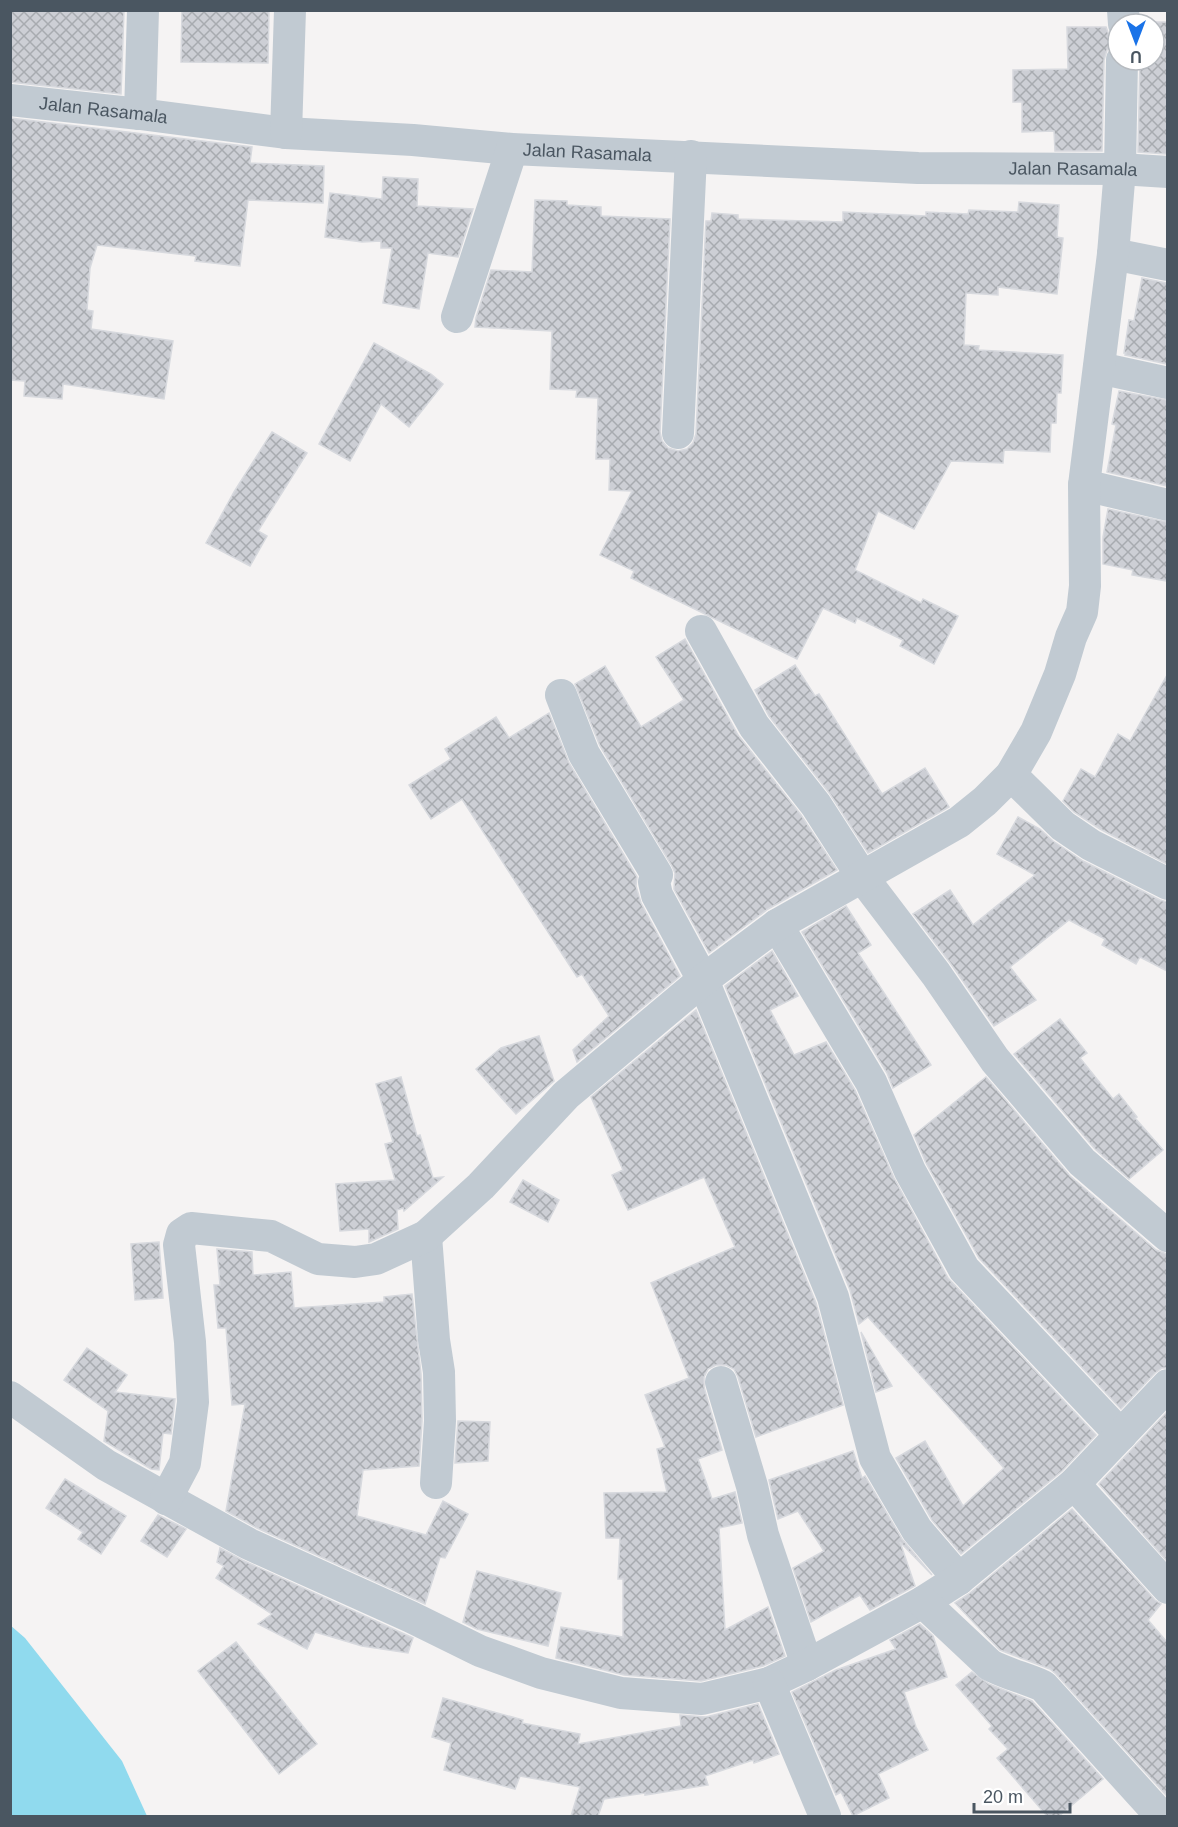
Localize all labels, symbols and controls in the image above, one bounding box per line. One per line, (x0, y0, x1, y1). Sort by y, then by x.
north arrow (1106, 12, 1166, 72)
text: U (1130, 48, 1142, 65)
street label: Jalan Rasamala (38, 93, 170, 128)
street label: Jalan Rasamala (522, 140, 653, 166)
street label: Jalan Rasamala (1008, 158, 1139, 180)
scale bar (974, 1776, 1070, 1814)
text: 20 m (983, 1787, 1023, 1807)

